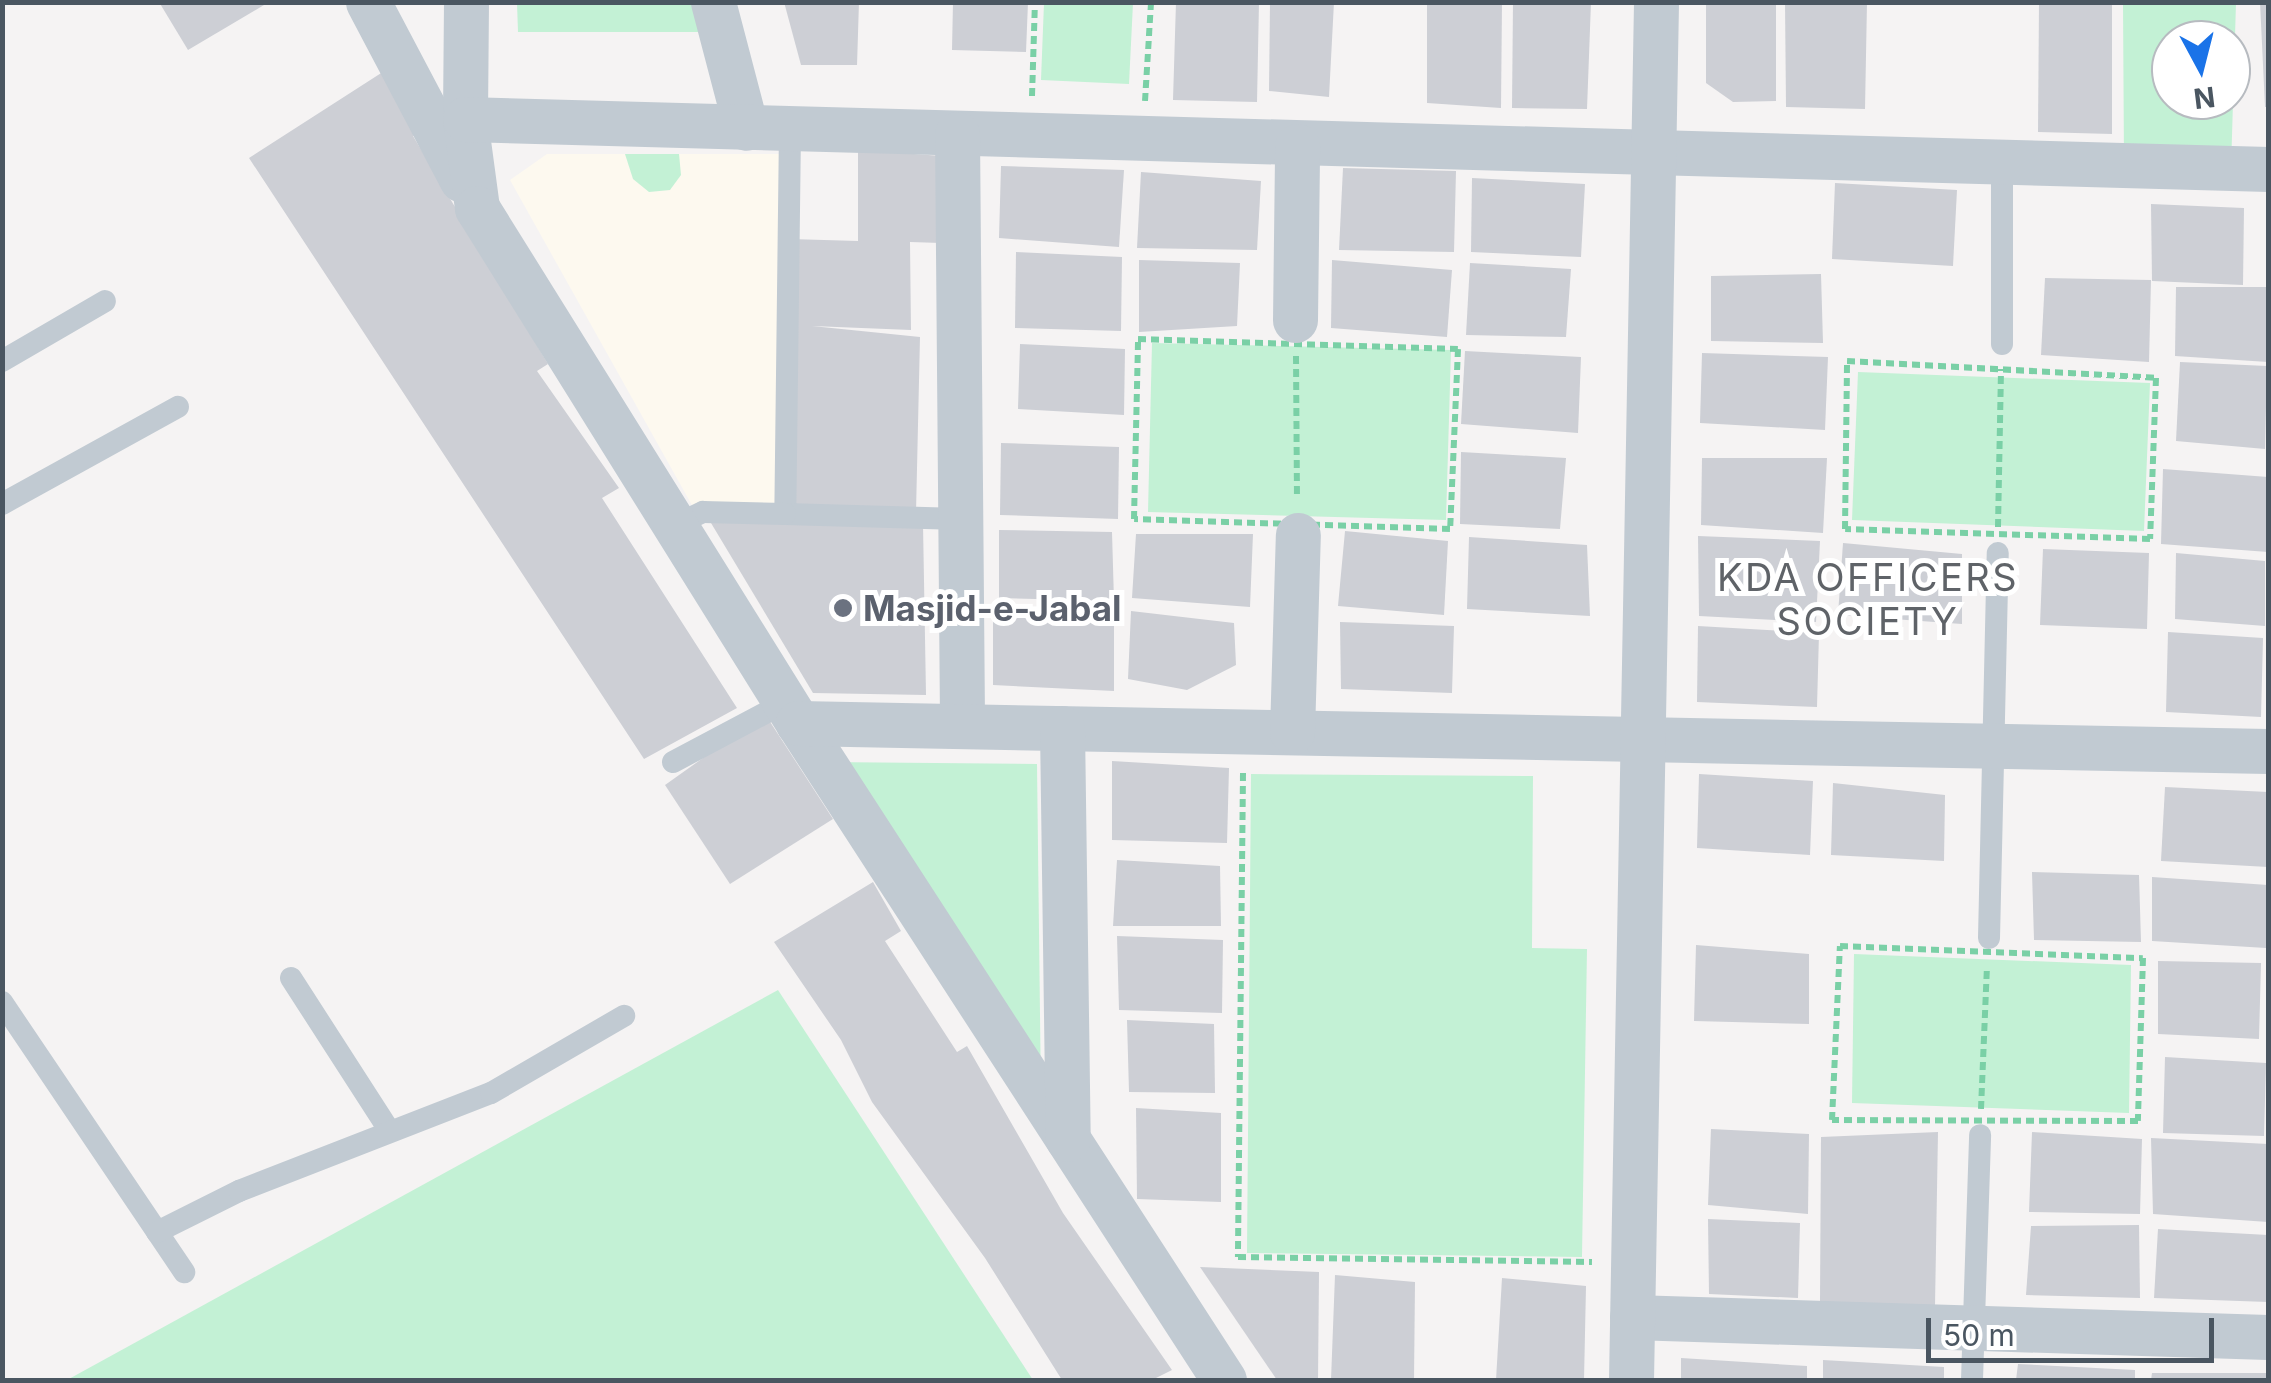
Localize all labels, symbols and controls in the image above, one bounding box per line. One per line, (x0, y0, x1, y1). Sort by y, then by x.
north arrow (2151, 20, 2251, 120)
text: N (2192, 80, 2217, 116)
district label: KDA OFFICERS SOCIETY (1717, 555, 2019, 644)
place label: Masjid-e-Jabal (863, 587, 1122, 629)
marker: Masjid-e-Jabal (832, 597, 854, 619)
scale bar (1931, 1298, 2218, 1360)
text: 50 m (1943, 1317, 2015, 1353)

